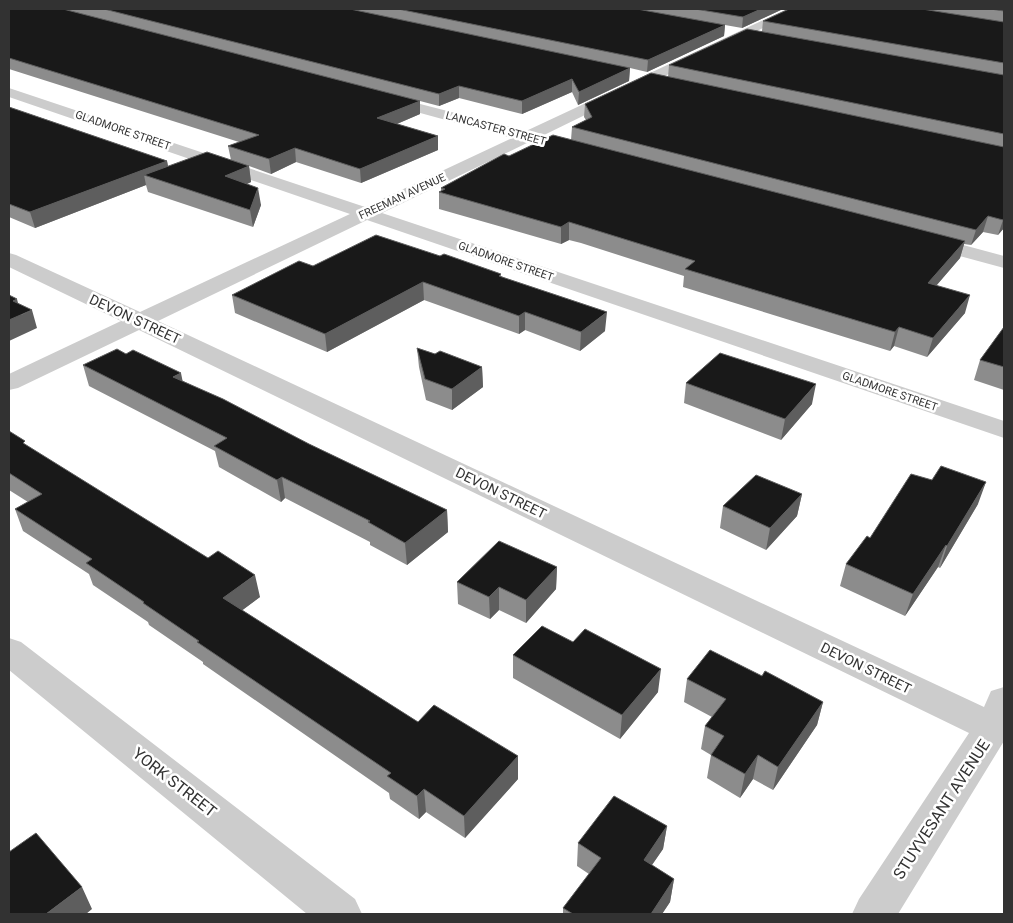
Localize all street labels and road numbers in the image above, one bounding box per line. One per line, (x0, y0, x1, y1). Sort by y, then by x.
street label: GLADMORE STREET (73, 108, 173, 153)
street label: LANCASTER STREET (444, 109, 548, 148)
street label: FREEMAN AVENUE (357, 171, 448, 222)
street label: GLADMORE STREET (456, 239, 556, 284)
street label: DEVON STREET (87, 291, 184, 347)
street label: GLADMORE STREET (840, 369, 940, 414)
street label: DEVON STREET (453, 464, 549, 522)
street label: DEVON STREET (818, 639, 914, 697)
street label: STUYVESANT AVENUE (889, 736, 994, 883)
street label: YORK STREET (129, 744, 221, 821)

